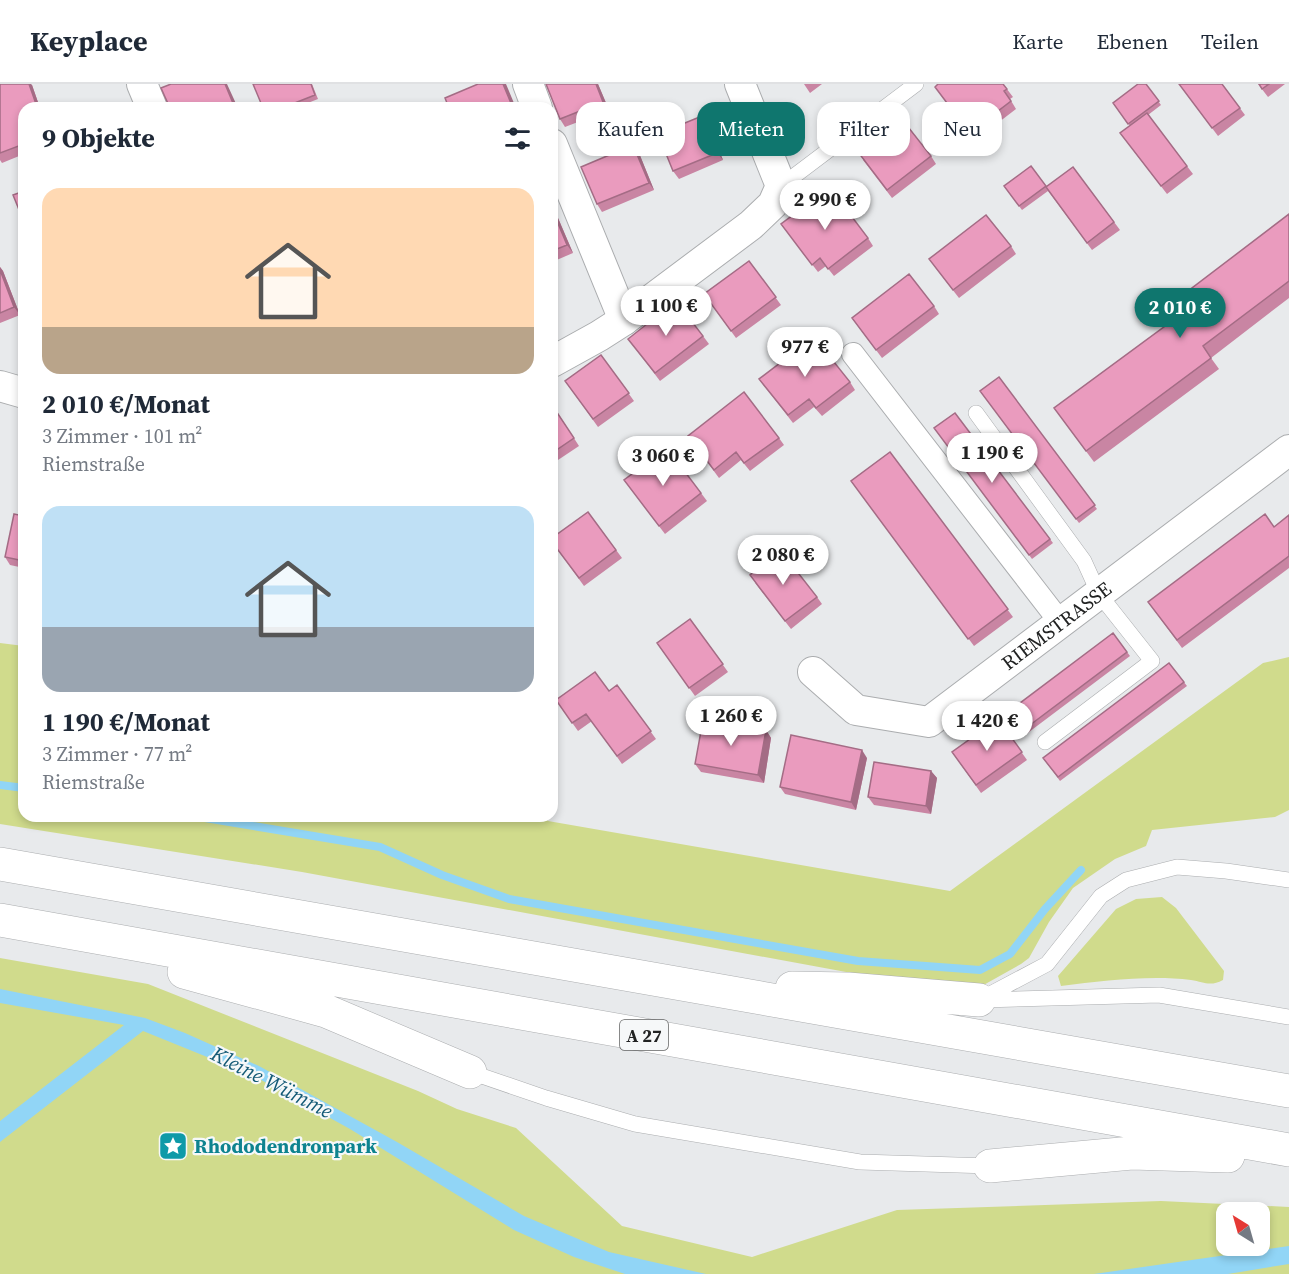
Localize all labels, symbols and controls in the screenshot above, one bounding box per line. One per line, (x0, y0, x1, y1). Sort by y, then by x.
text: Keyplace (30, 22, 148, 60)
text: Karte (1012, 27, 1063, 56)
text: Ebenen (1096, 27, 1168, 56)
text: Teilen (1201, 27, 1259, 56)
chip: Kaufen (576, 102, 685, 156)
chip: Mieten (697, 102, 805, 156)
chip: Filter (817, 102, 910, 156)
chip: Neu (922, 102, 1002, 156)
text: 9 Objekte (42, 120, 155, 156)
icon: filters (501, 122, 534, 155)
pin: 2 990 € (770, 180, 880, 231)
text: 2 990 € (794, 185, 856, 213)
icon: home (234, 227, 342, 335)
pin: 1 100 € (611, 286, 721, 337)
pin: 2 010 € (1125, 288, 1235, 339)
text: 1 100 € (635, 291, 697, 319)
text: 2 010 € (1149, 293, 1211, 321)
pin: 977 € (763, 327, 847, 378)
text: 977 € (781, 332, 829, 360)
text: 2 010 €/Monat (42, 386, 210, 422)
text: 3 Zimmer · 101 m² (42, 422, 202, 450)
pin: 1 190 € (937, 433, 1047, 484)
pin: 3 060 € (608, 436, 718, 487)
text: 1 190 € (961, 438, 1023, 466)
text: 3 060 € (632, 441, 694, 469)
text: Riemstraße (42, 450, 145, 478)
pin: 2 080 € (728, 535, 838, 586)
text: 2 080 € (752, 540, 814, 568)
icon: home (234, 545, 342, 653)
street label: RIEMSTRASSE (996, 575, 1117, 677)
pin: 1 260 € (676, 696, 786, 747)
text: 1 260 € (700, 701, 762, 729)
pin: 1 420 € (932, 701, 1042, 752)
text: 1 190 €/Monat (42, 704, 210, 740)
text: 1 420 € (956, 706, 1018, 734)
text: 3 Zimmer · 77 m² (42, 740, 192, 768)
text: Riemstraße (42, 768, 145, 796)
road number: A 27 (620, 1020, 668, 1050)
water label: Kleine Wümme (205, 1039, 338, 1125)
place icon: Rhododendronpark (157, 1130, 189, 1162)
place label: Rhododendronpark (194, 1132, 377, 1160)
north arrow (1216, 1202, 1270, 1256)
map controls (1216, 1202, 1270, 1256)

